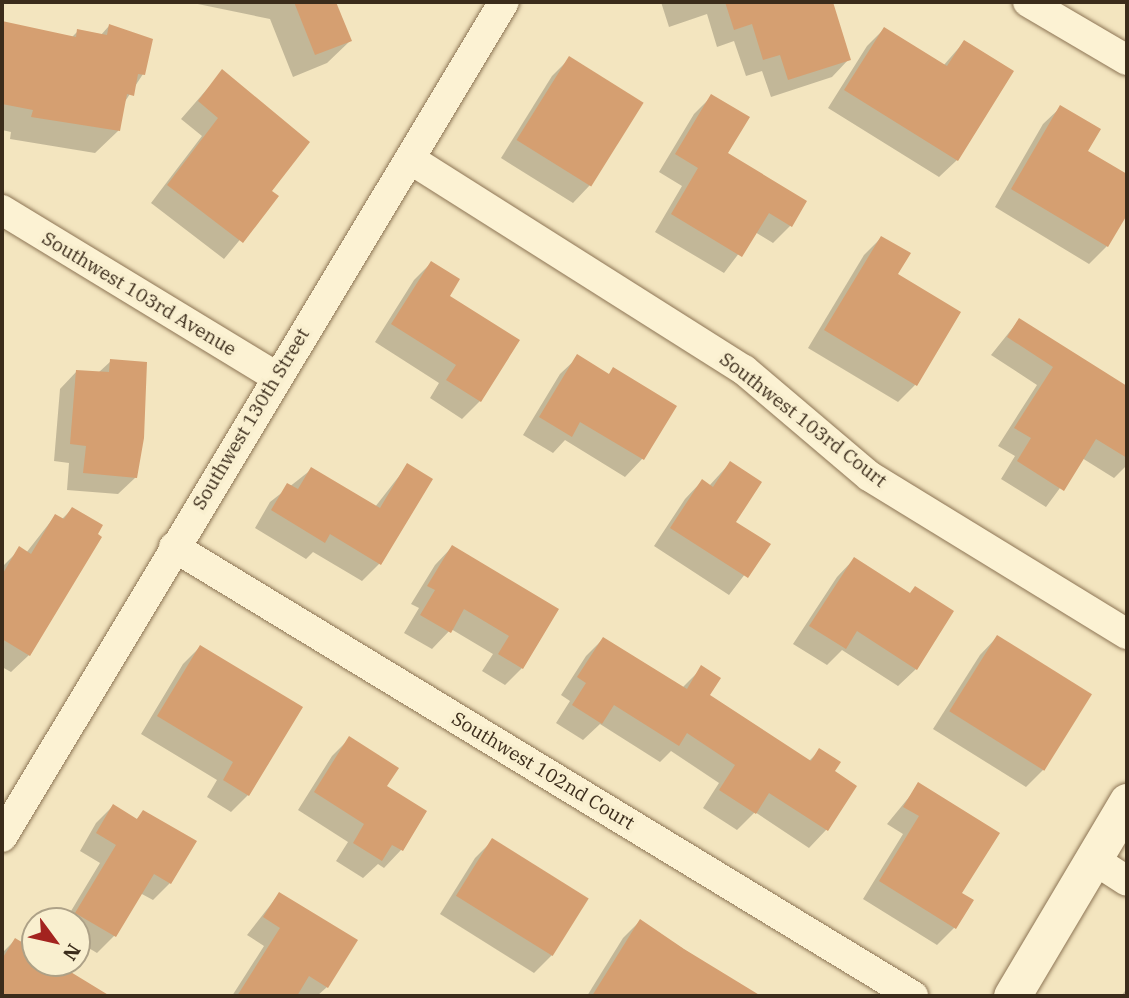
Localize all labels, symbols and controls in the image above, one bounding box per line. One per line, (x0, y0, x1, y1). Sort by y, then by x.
street label: Southwest 103rd Avenue (38, 227, 240, 361)
street label: Southwest 130th Street (188, 324, 314, 514)
street label: Southwest 103rd Court (715, 348, 891, 492)
street label: Southwest 102nd Court (447, 707, 639, 835)
north arrow (21, 907, 91, 977)
text: N (58, 940, 86, 965)

